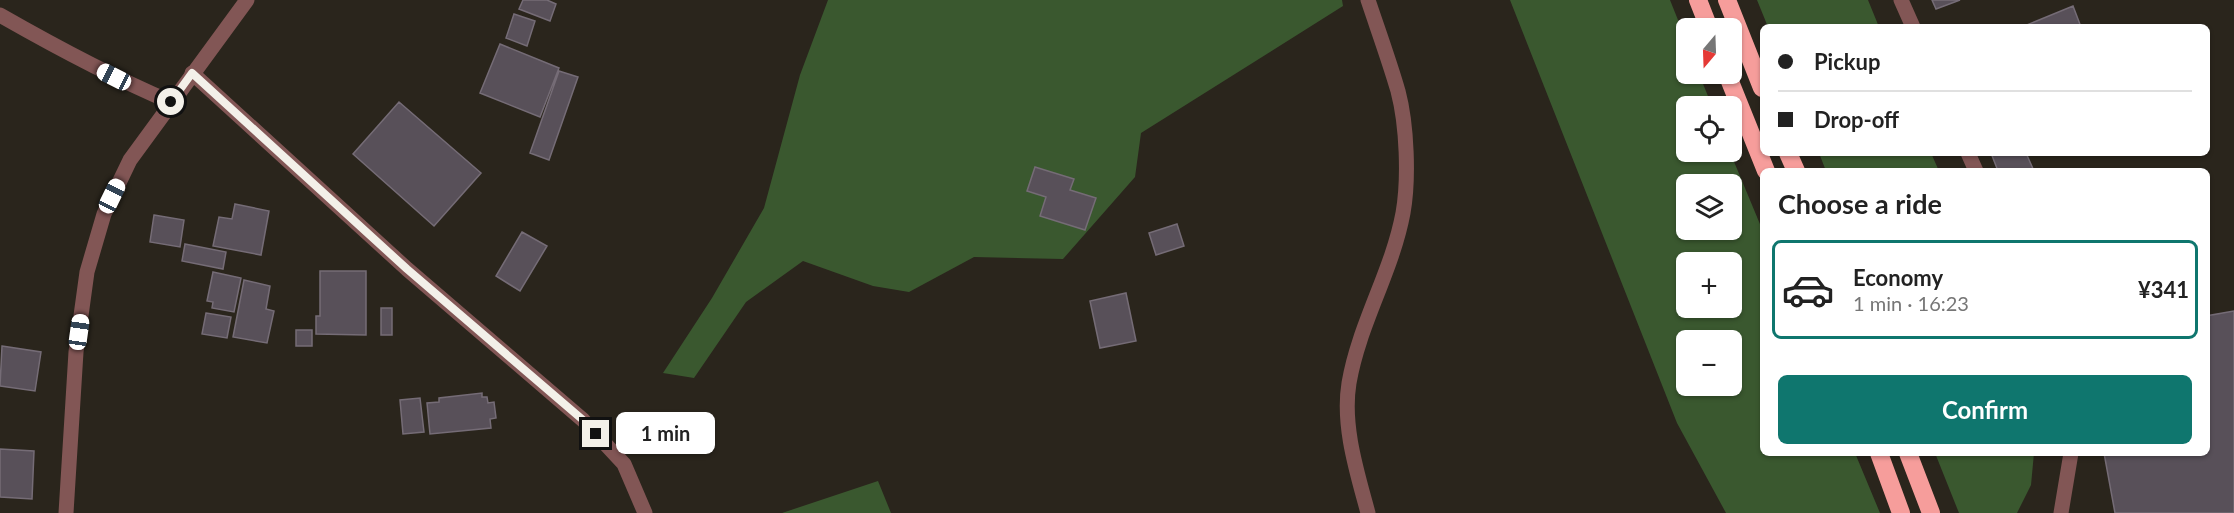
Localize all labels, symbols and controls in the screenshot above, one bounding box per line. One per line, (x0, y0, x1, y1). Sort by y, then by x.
north arrow (1676, 18, 1742, 84)
map controls (1676, 18, 1742, 396)
text: Pickup (1814, 48, 1880, 75)
car (94, 61, 134, 93)
route start (157, 88, 184, 115)
button: locate (1676, 96, 1742, 162)
text: Drop-off (1814, 106, 1899, 133)
button: layers (1676, 174, 1742, 240)
car (96, 176, 128, 216)
text: Choose a ride (1778, 187, 1942, 220)
button: + (1676, 252, 1742, 318)
icon: car (1781, 263, 1835, 317)
text: Economy (1853, 264, 1943, 291)
text: ¥341 (2138, 276, 2189, 303)
text: 1 min · 16:23 (1853, 291, 1969, 315)
car (68, 313, 90, 351)
button: − (1676, 330, 1742, 396)
button: Confirm (1778, 375, 2192, 444)
callout: 1 min (617, 413, 716, 455)
route end (582, 420, 609, 447)
text: 1 min (641, 421, 690, 445)

